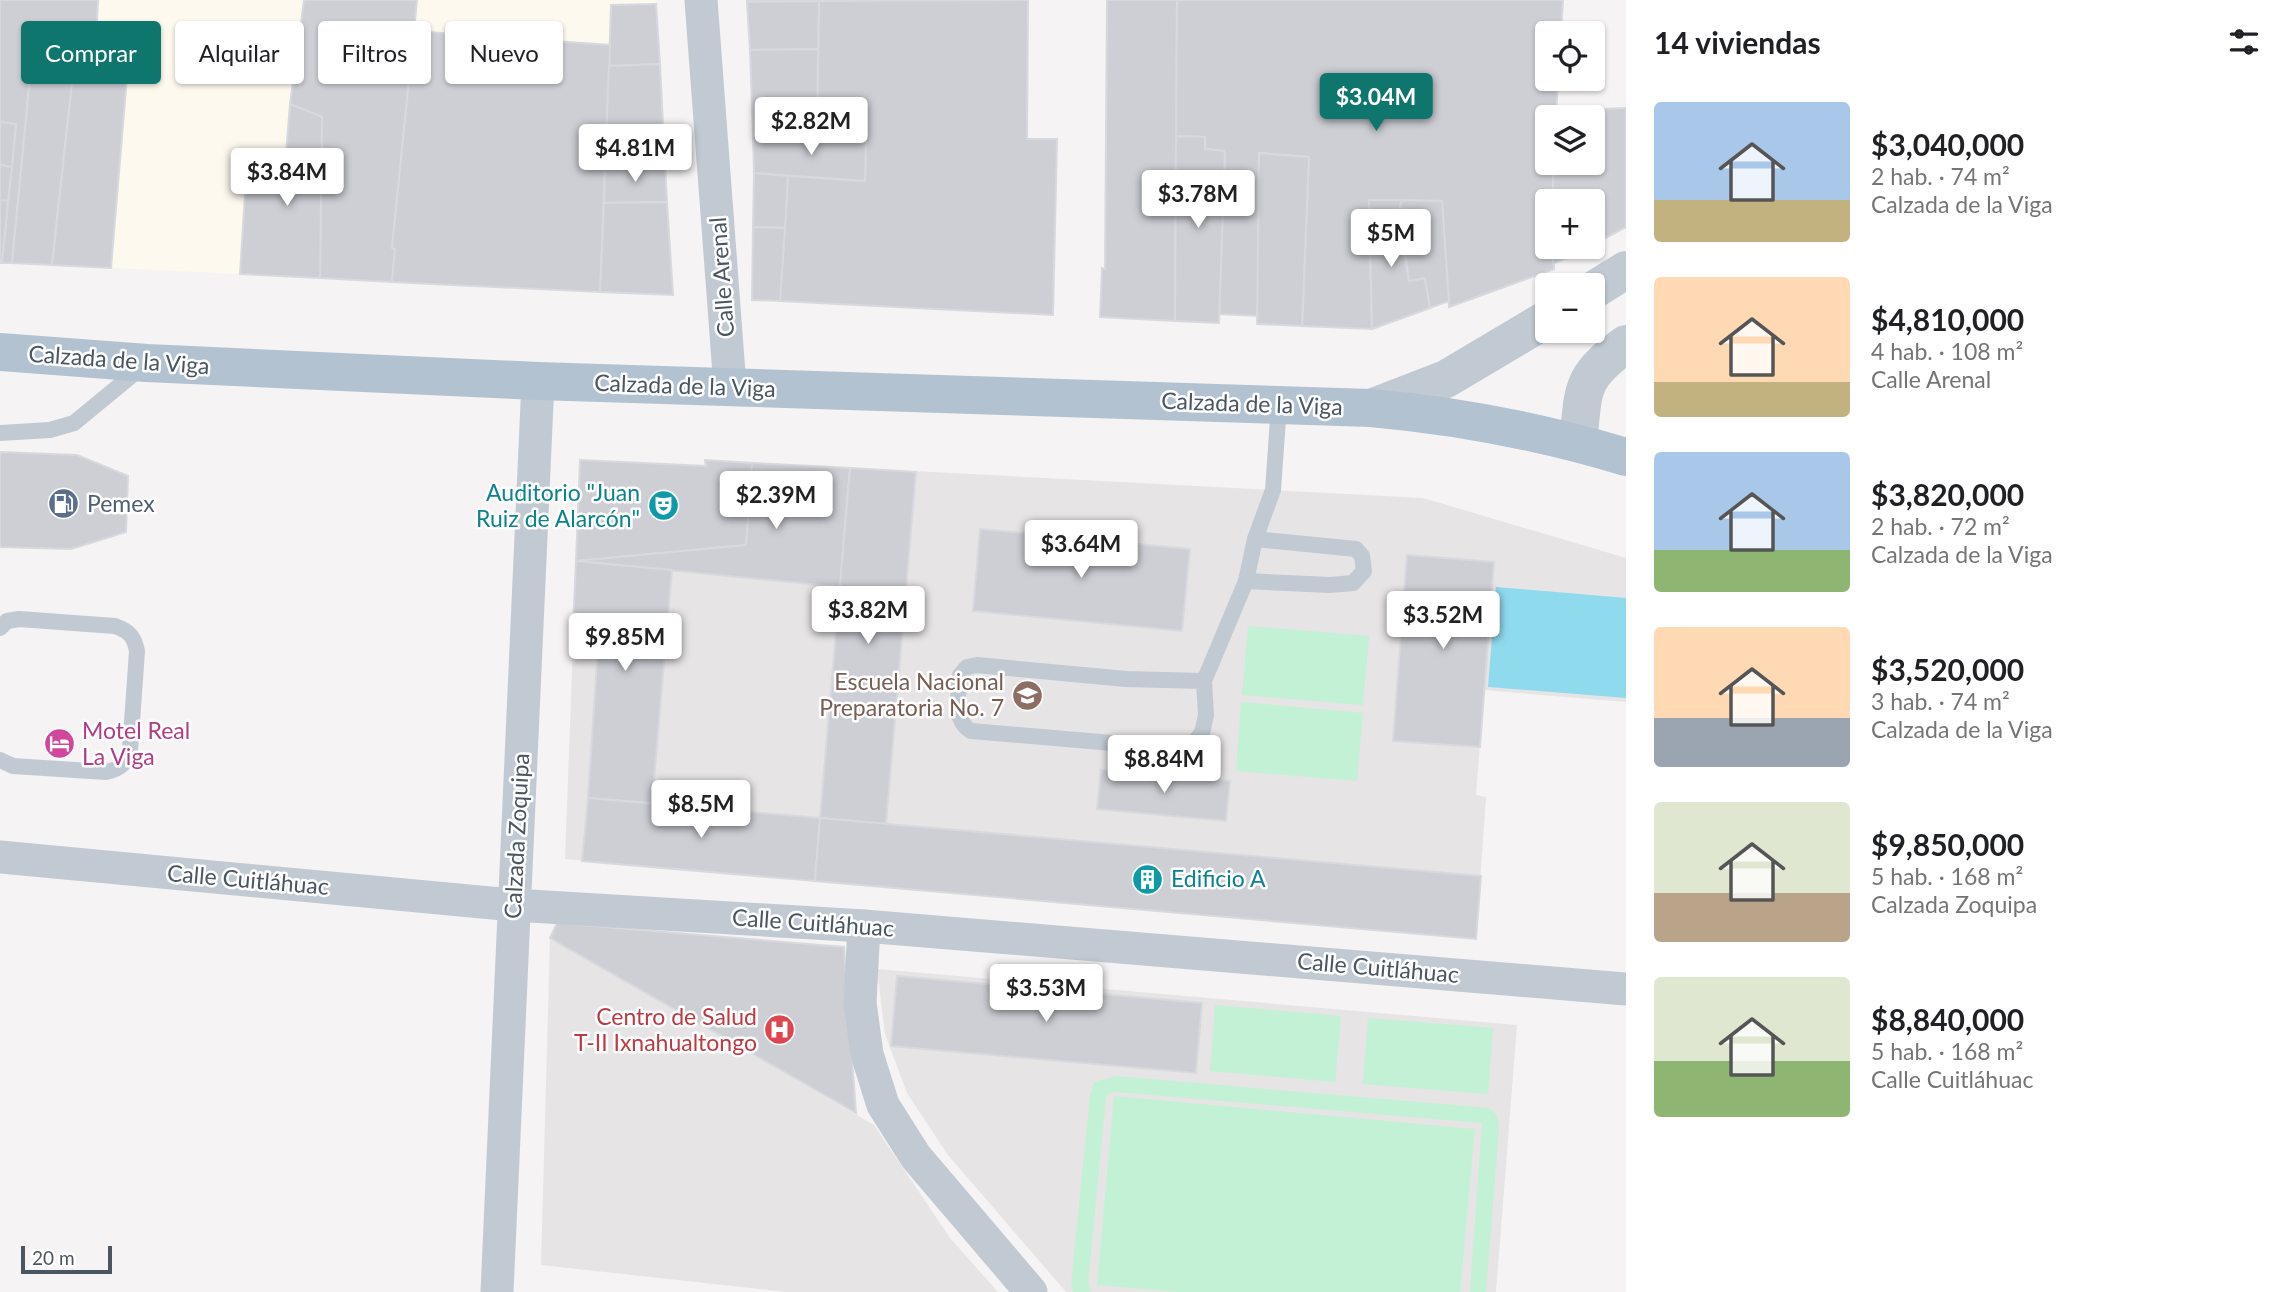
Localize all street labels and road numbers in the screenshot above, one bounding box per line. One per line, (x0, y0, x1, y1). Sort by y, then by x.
street label: Calle Arenal (703, 216, 739, 338)
street label: Calzada de la Viga (28, 339, 211, 379)
street label: Calzada de la Viga (594, 368, 776, 402)
street label: Calzada de la Viga (1161, 386, 1343, 420)
street label: Calzada Zoquipa (498, 752, 534, 920)
street label: Calle Cuitláhuac (166, 858, 330, 900)
street label: Calle Cuitláhuac (731, 902, 895, 942)
street label: Calle Cuitláhuac (1296, 946, 1460, 988)

